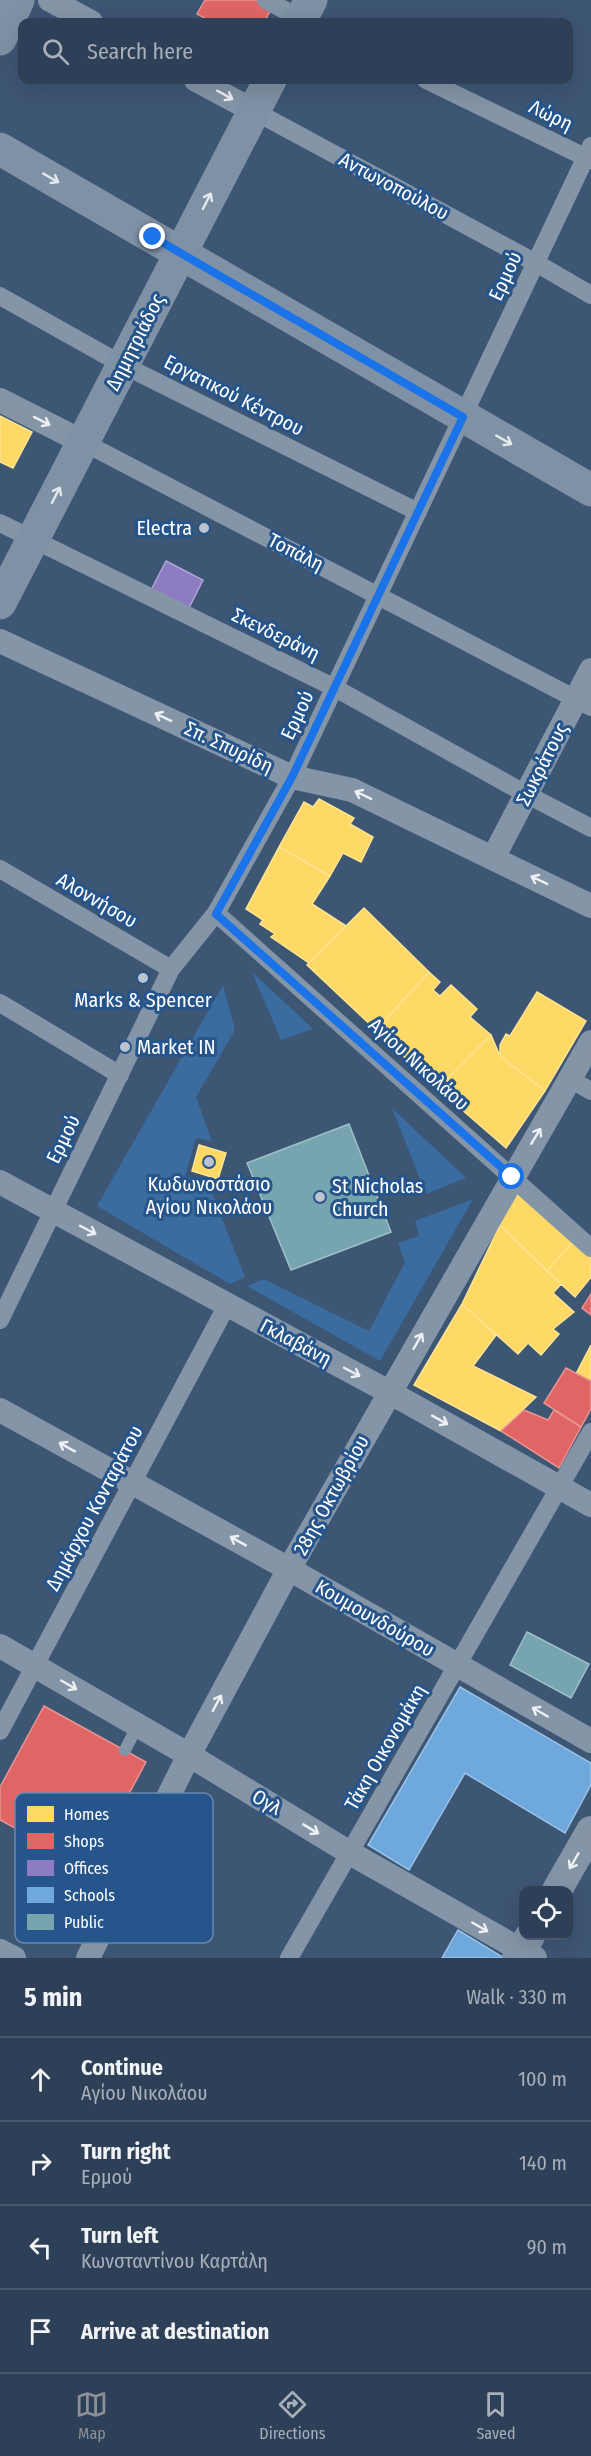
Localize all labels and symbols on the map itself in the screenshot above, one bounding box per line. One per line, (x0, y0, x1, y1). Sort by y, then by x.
one-way arrow (215, 90, 233, 101)
street label: Λώρη (525, 94, 577, 136)
street label: Αντωνοπούλου (335, 147, 453, 225)
one-way arrow (42, 172, 59, 184)
one-way arrow (202, 193, 214, 211)
route end (139, 223, 165, 249)
street label: Ερμού (483, 248, 527, 304)
street label: Δημητριάδος (100, 289, 170, 394)
street label: Εργατικού Κέντρου (160, 349, 308, 441)
one-way arrow (32, 416, 50, 427)
one-way arrow (495, 435, 512, 447)
one-way arrow (50, 487, 62, 505)
place label: Electra (136, 516, 192, 540)
marker: Electra (197, 521, 211, 535)
street label: Τοπάλη (264, 528, 328, 576)
street label: Σκενδεράνη (228, 602, 324, 666)
street label: Ερμού (275, 687, 319, 743)
one-way arrow (155, 710, 173, 722)
street label: Σπ. Σπυρίδη (181, 716, 277, 778)
street label: Σωκράτους (511, 718, 573, 809)
one-way arrow (355, 788, 373, 800)
street label: Αλοννήσου (52, 867, 142, 933)
one-way arrow (530, 874, 548, 885)
marker: Marks & Spencer (136, 971, 150, 985)
place label: Marks & Spencer (74, 988, 212, 1012)
street label: Αγίου Νικολάου (364, 1013, 474, 1115)
place label: Market IN (137, 1035, 216, 1059)
marker: Market IN (118, 1040, 132, 1054)
street label: Ερμού (41, 1111, 85, 1167)
one-way arrow (530, 1128, 542, 1145)
marker: Κωδωνοστάσιο Αγίου Νικολάου (202, 1155, 216, 1169)
route start (498, 1163, 524, 1189)
place label: Κωδωνοστάσιο Αγίου Νικολάου (146, 1172, 272, 1219)
place label: St Nicholas Church (332, 1174, 423, 1221)
marker: St Nicholas Church (313, 1190, 327, 1204)
one-way arrow (79, 1225, 97, 1236)
street label: Γκλαβάνη (256, 1313, 336, 1371)
one-way arrow (412, 1333, 424, 1350)
one-way arrow (343, 1367, 361, 1378)
one-way arrow (431, 1415, 448, 1427)
street label: Δημάρχου Κονταράτου (40, 1421, 148, 1595)
street label: 28ης Οκτωβρίου (288, 1431, 374, 1559)
one-way arrow (59, 1441, 76, 1453)
one-way arrow (229, 1535, 247, 1546)
street label: Κουμουνδούρου (311, 1574, 439, 1662)
one-way arrow (60, 1680, 77, 1692)
street label: Τάκη Οικονομάκη (339, 1680, 431, 1814)
one-way arrow (211, 1695, 223, 1712)
one-way arrow (532, 1706, 549, 1718)
street label: Ογλ (248, 1784, 287, 1821)
legend (15, 1793, 213, 1943)
text: Homes (64, 1805, 109, 1824)
one-way arrow (302, 1824, 319, 1836)
text: Shops (64, 1832, 104, 1851)
one-way arrow (568, 1852, 580, 1869)
text: Offices (64, 1859, 109, 1878)
text: Schools (64, 1886, 115, 1905)
text: Public (64, 1913, 104, 1932)
one-way arrow (471, 1921, 488, 1933)

